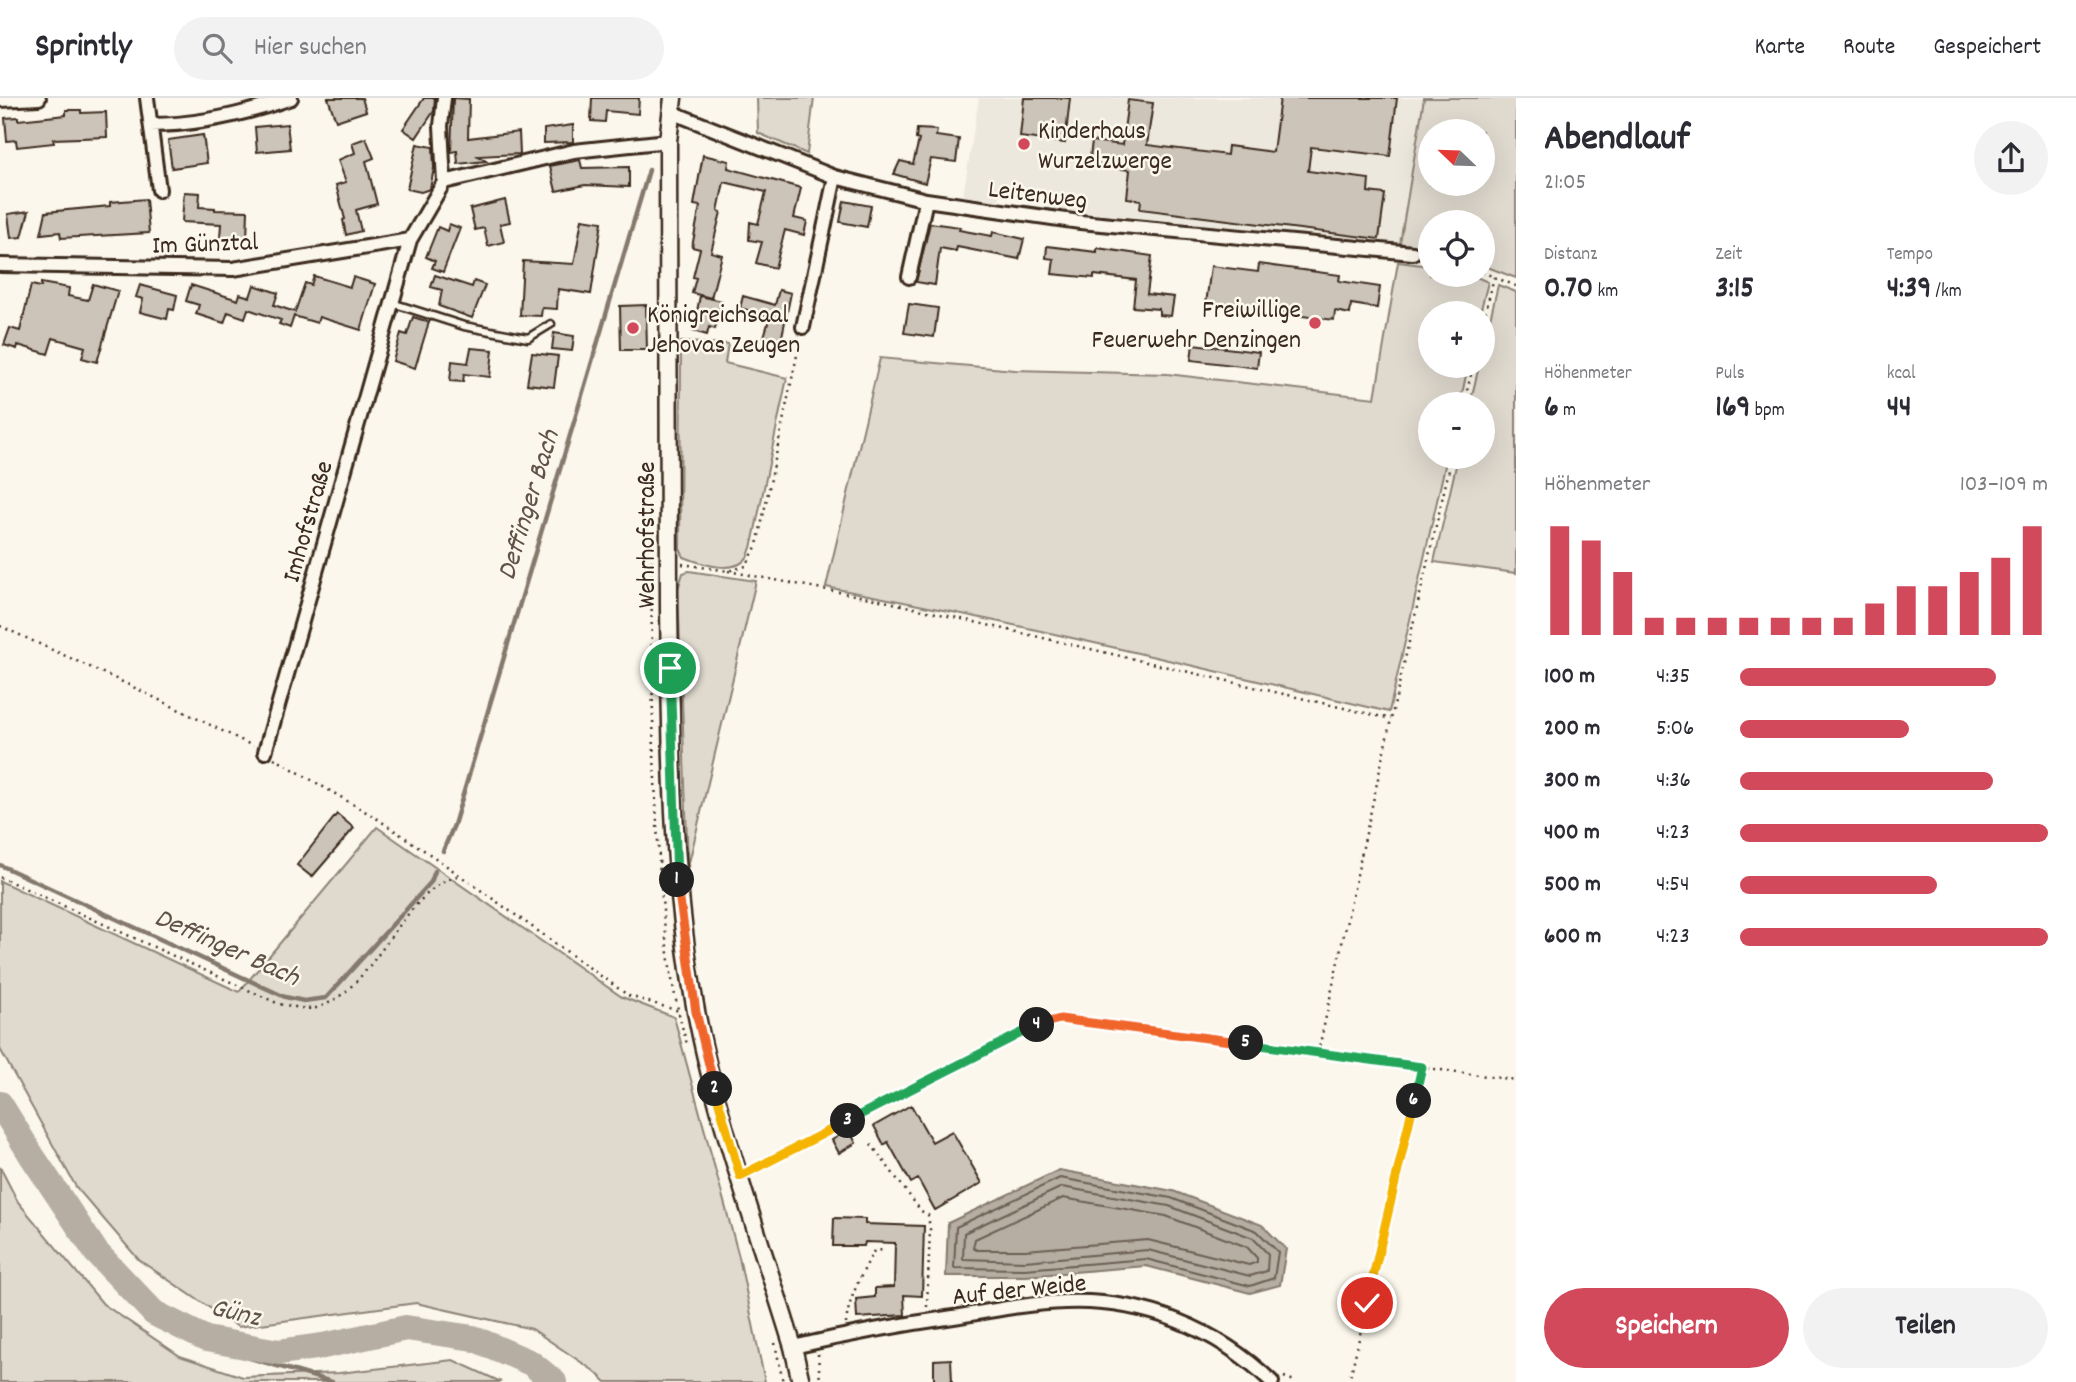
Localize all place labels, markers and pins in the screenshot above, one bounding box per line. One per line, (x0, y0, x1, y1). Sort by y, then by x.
place label: Kinderhaus Wurzelzwerge (1038, 114, 1172, 181)
marker: Kinderhaus Wurzelzwerge (1016, 136, 1032, 152)
place label: Freiwillige Feuerwehr Denzingen (1092, 293, 1301, 360)
place label: Königreichsaal Jehovas Zeugen (647, 298, 800, 365)
marker: Freiwillige Feuerwehr Denzingen (1307, 315, 1323, 331)
marker: Königreichsaal Jehovas Zeugen (625, 320, 641, 336)
pin (640, 638, 700, 698)
pin: 1 (660, 862, 694, 898)
pin: 4 (1020, 1007, 1054, 1042)
pin: 5 (1228, 1026, 1264, 1060)
pin: 2 (698, 1072, 732, 1107)
pin: 6 (1396, 1084, 1432, 1118)
pin: 3 (830, 1104, 866, 1138)
pin (1337, 1273, 1397, 1333)

